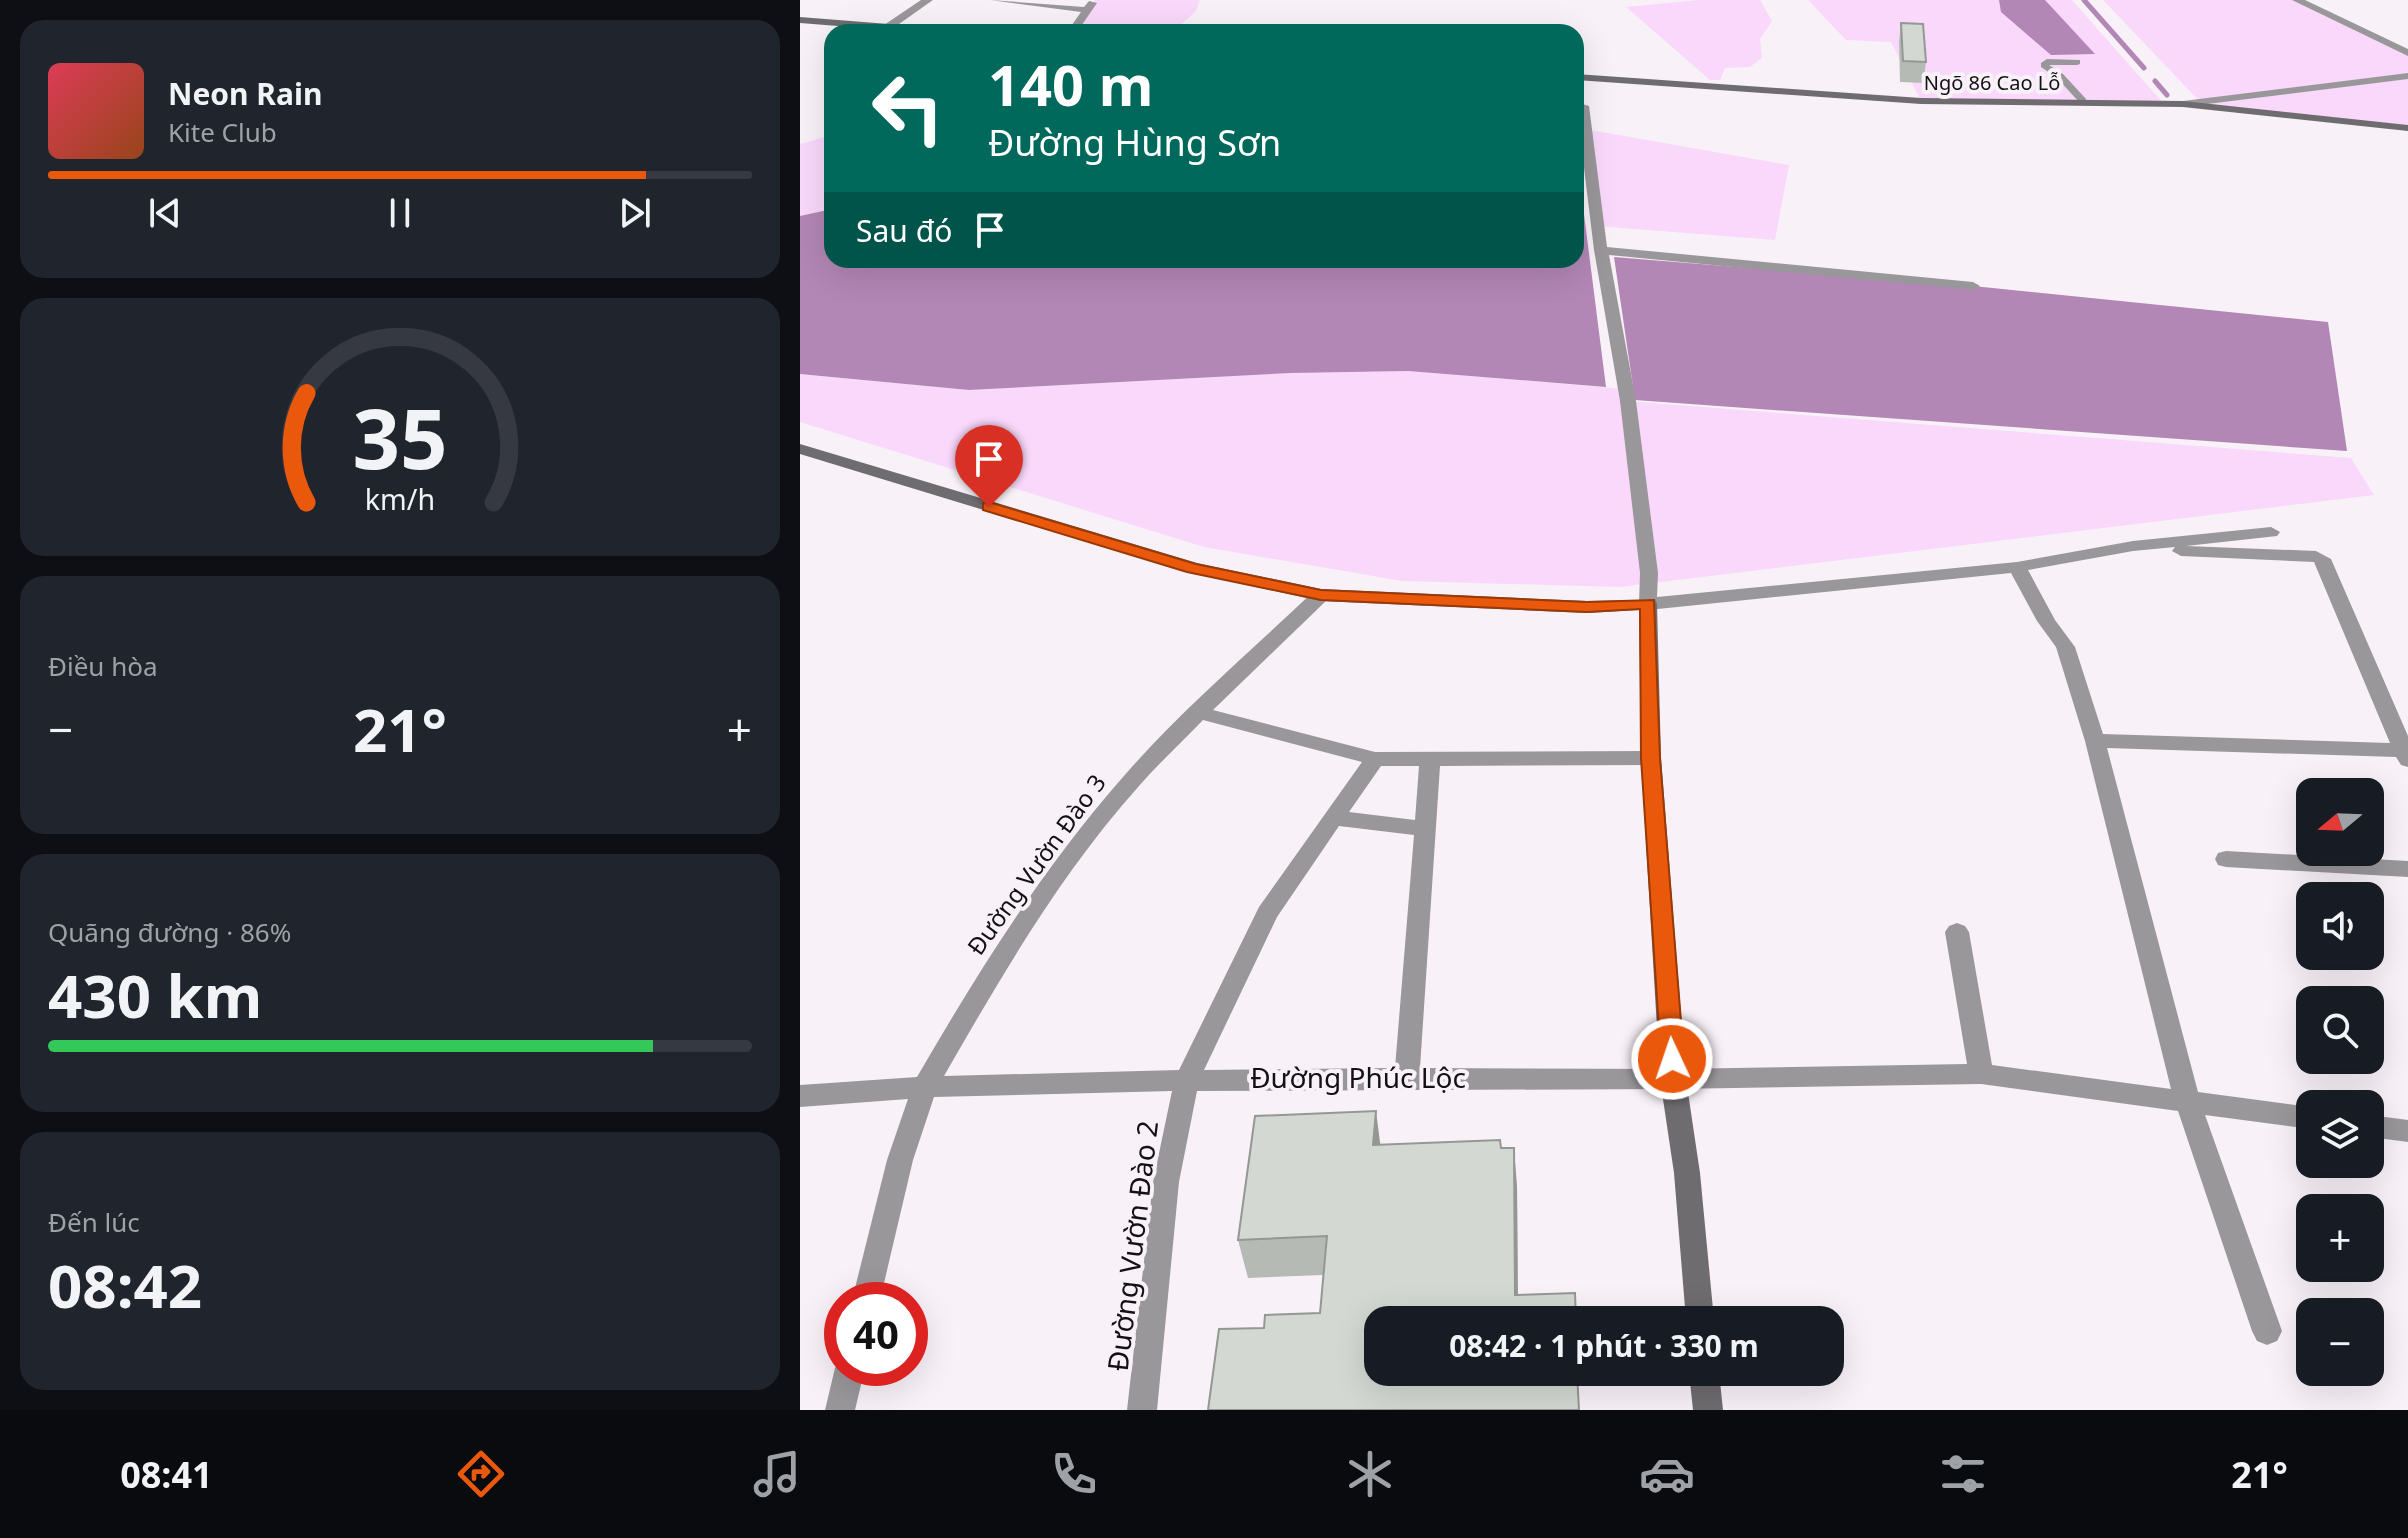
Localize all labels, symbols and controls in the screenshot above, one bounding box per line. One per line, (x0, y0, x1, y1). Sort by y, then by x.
text: 140 m (988, 46, 1153, 122)
icon: left (856, 56, 960, 160)
street label: Ngõ 86 Cao Lỗ (1924, 69, 2060, 96)
text: Neon Rain (168, 73, 322, 114)
text: Kite Club (168, 114, 277, 150)
text: Đường Hùng Sơn (988, 118, 1281, 167)
icon: previous (143, 191, 187, 235)
icon: pause (378, 191, 422, 235)
icon: next (613, 191, 657, 235)
icon: arrive (968, 208, 1012, 252)
text: Sau đó (856, 210, 952, 251)
text: 35 (352, 380, 448, 493)
pin (955, 425, 1023, 507)
icon: arrive (967, 437, 1011, 481)
text: km/h (365, 479, 435, 518)
text: Điều hòa (48, 648, 158, 684)
text: 21° (353, 688, 447, 770)
text: − (48, 699, 73, 759)
text: + (727, 699, 752, 759)
street label: Đường Vườn Đào 3 (959, 767, 1113, 961)
north arrow (2296, 778, 2384, 866)
map controls (2296, 778, 2384, 1386)
button: sound (2296, 882, 2384, 970)
text: Quãng đường · 86% (48, 914, 291, 950)
text: 430 km (48, 954, 262, 1036)
button: search (2296, 986, 2384, 1074)
position arrow (1630, 1017, 1714, 1101)
street label: Đường Phúc Lộc (1250, 1058, 1466, 1096)
button: layers (2296, 1090, 2384, 1178)
street label: Đường Vườn Đào 2 (1098, 1119, 1166, 1373)
button: + (2296, 1194, 2384, 1282)
text: Đến lúc (48, 1204, 140, 1240)
text: 08:42 (48, 1244, 202, 1326)
speed limit sign: 40 (824, 1282, 928, 1386)
button: − (2296, 1298, 2384, 1386)
text: 08:42 · 1 phút · 330 m (1449, 1325, 1759, 1366)
icon: directions (453, 1446, 509, 1502)
icon: music (749, 1446, 805, 1502)
icon: phone (1046, 1446, 1102, 1502)
icon: climate (1342, 1446, 1398, 1502)
icon: car (1639, 1446, 1695, 1502)
icon: filters (1935, 1446, 1991, 1502)
text: 08:41 (120, 1450, 213, 1499)
text: 21° (2231, 1450, 2288, 1499)

